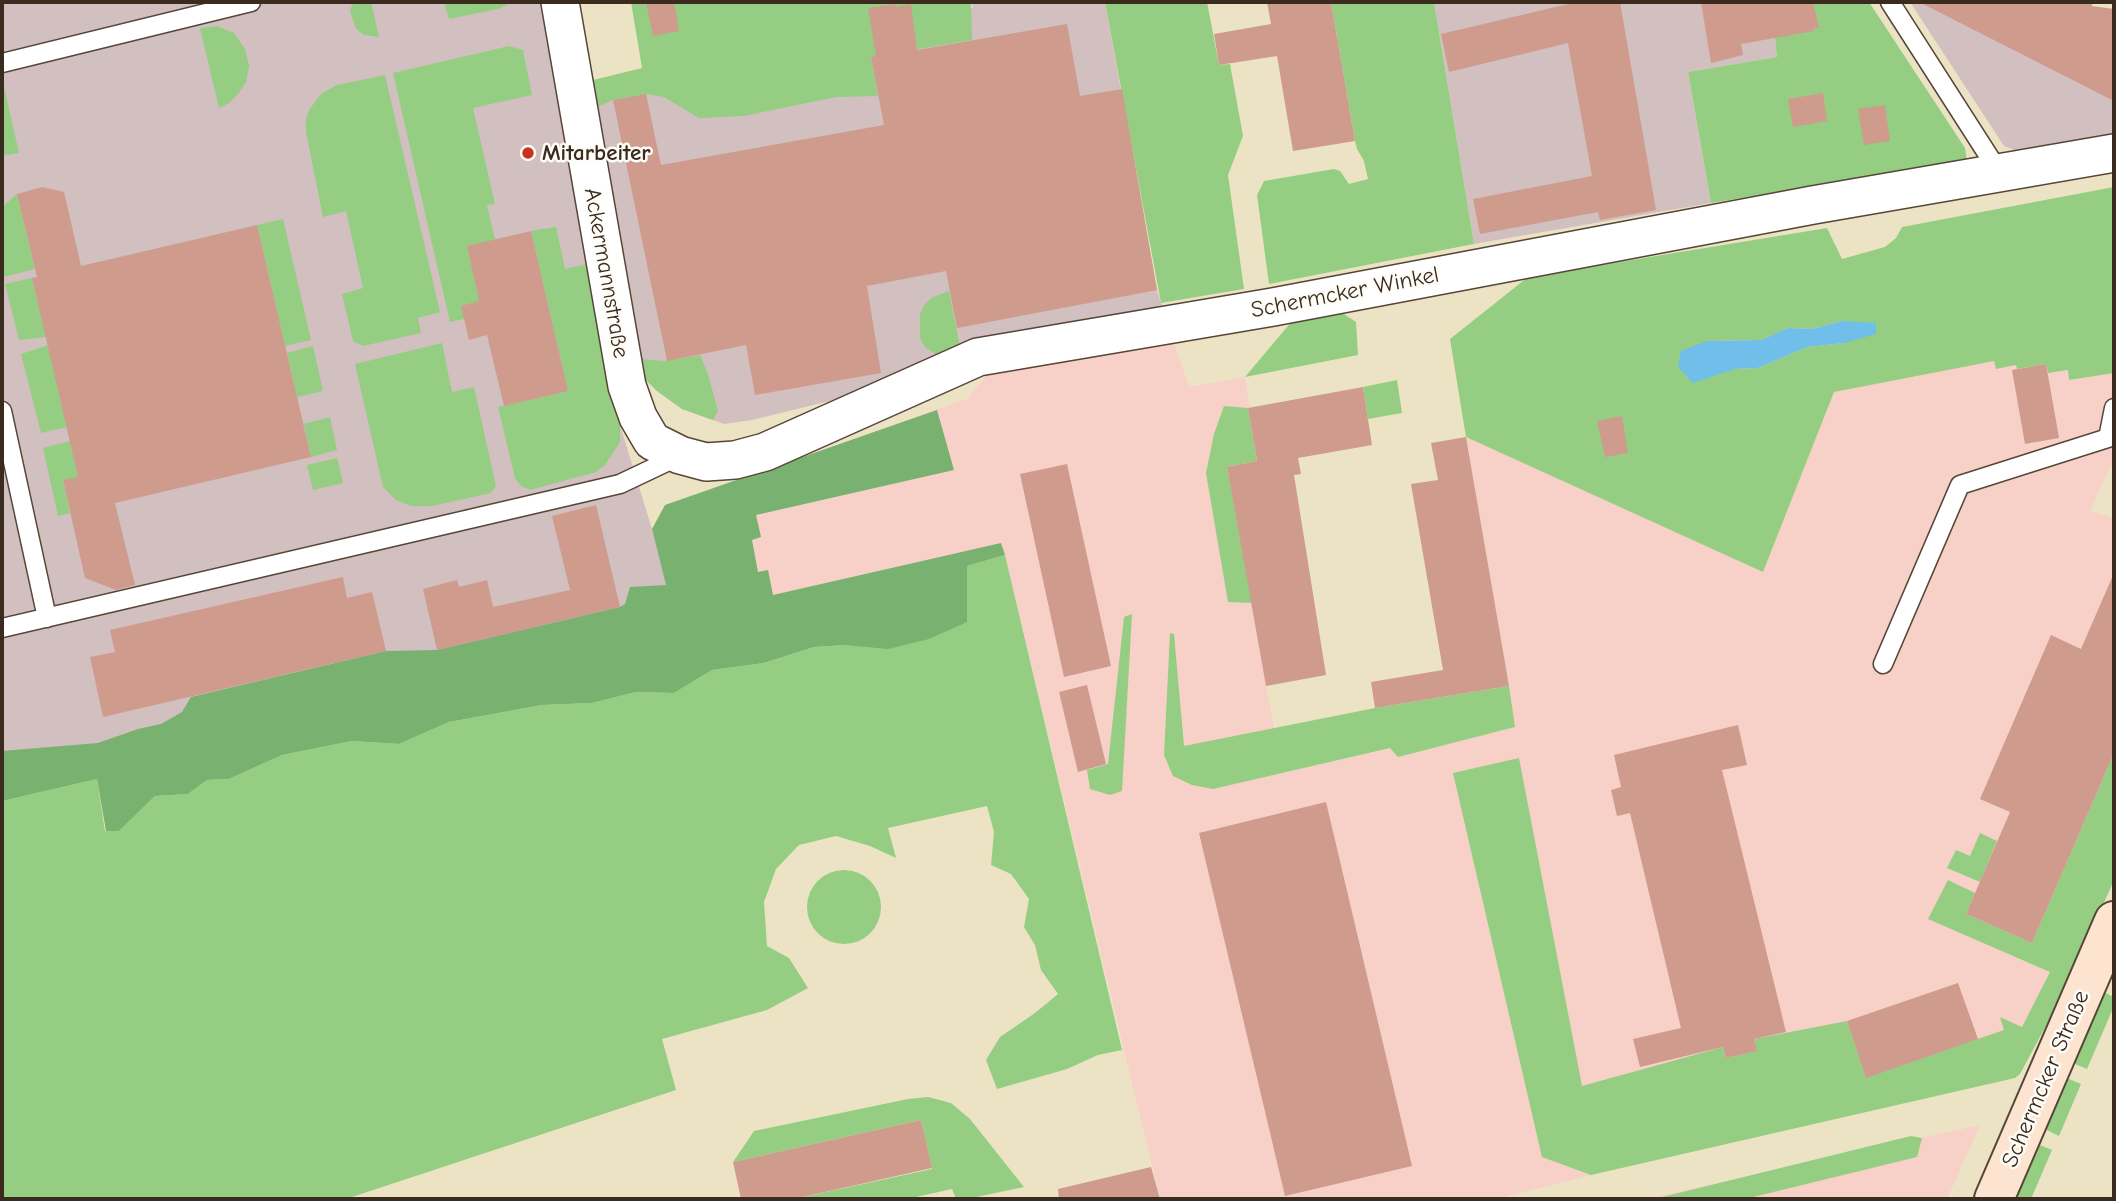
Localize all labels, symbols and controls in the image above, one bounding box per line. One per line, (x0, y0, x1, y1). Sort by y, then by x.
place label: Mitarbeiter (542, 139, 651, 167)
marker: Mitarbeiter (520, 145, 536, 161)
street label: Ackermannstraße (577, 186, 635, 360)
street label: Schermcker Winkel (1249, 261, 1441, 325)
street label: Schermcker Straße (1996, 986, 2096, 1172)

